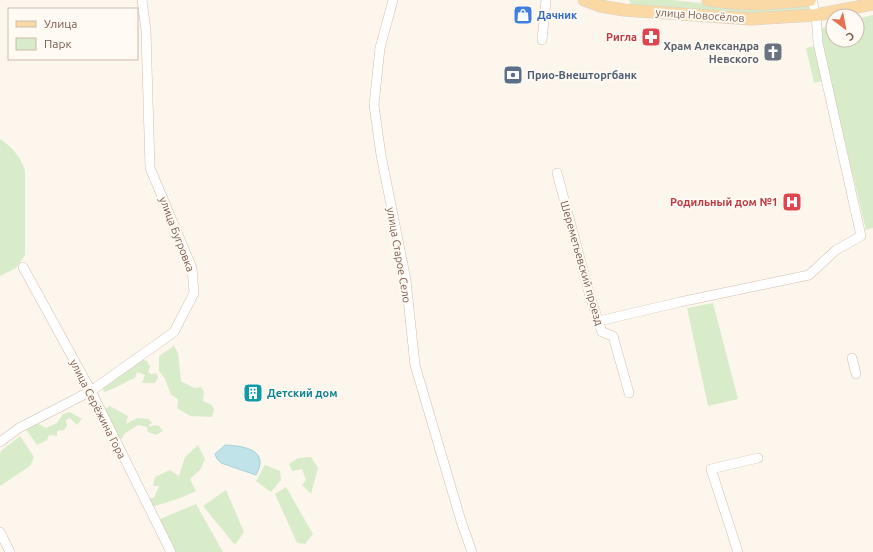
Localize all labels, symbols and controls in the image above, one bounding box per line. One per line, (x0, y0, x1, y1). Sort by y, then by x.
shop icon: Дачник (512, 4, 534, 26)
street label: улица Новосёлов (655, 6, 745, 24)
legend (8, 8, 138, 60)
north arrow (825, 8, 865, 48)
place label: Дачник (537, 9, 578, 21)
text: Улица (44, 17, 77, 30)
pharmacy icon: Ригла (640, 26, 662, 48)
text: С (844, 30, 856, 43)
place label: Ригла (606, 31, 637, 43)
text: Парк (44, 37, 72, 50)
place label: Храм Александра Невского (664, 40, 759, 65)
church icon: Храм Александра Невского (762, 41, 784, 63)
bank icon: Прио-Внешторгбанк (502, 64, 524, 86)
place label: Прио-Внешторгбанк (527, 69, 638, 81)
hospital icon: Родильный дом №1 (781, 191, 803, 213)
street label: улица Бугровка (157, 195, 197, 273)
place label: Родильный дом №1 (670, 196, 778, 208)
street label: Шереметьевский проезд (558, 199, 606, 327)
street label: улица Старое Село (385, 206, 413, 304)
street label: улица Серёжина Гора (68, 357, 128, 461)
building icon: Детский дом (242, 382, 264, 404)
place label: Детский дом (267, 387, 337, 399)

